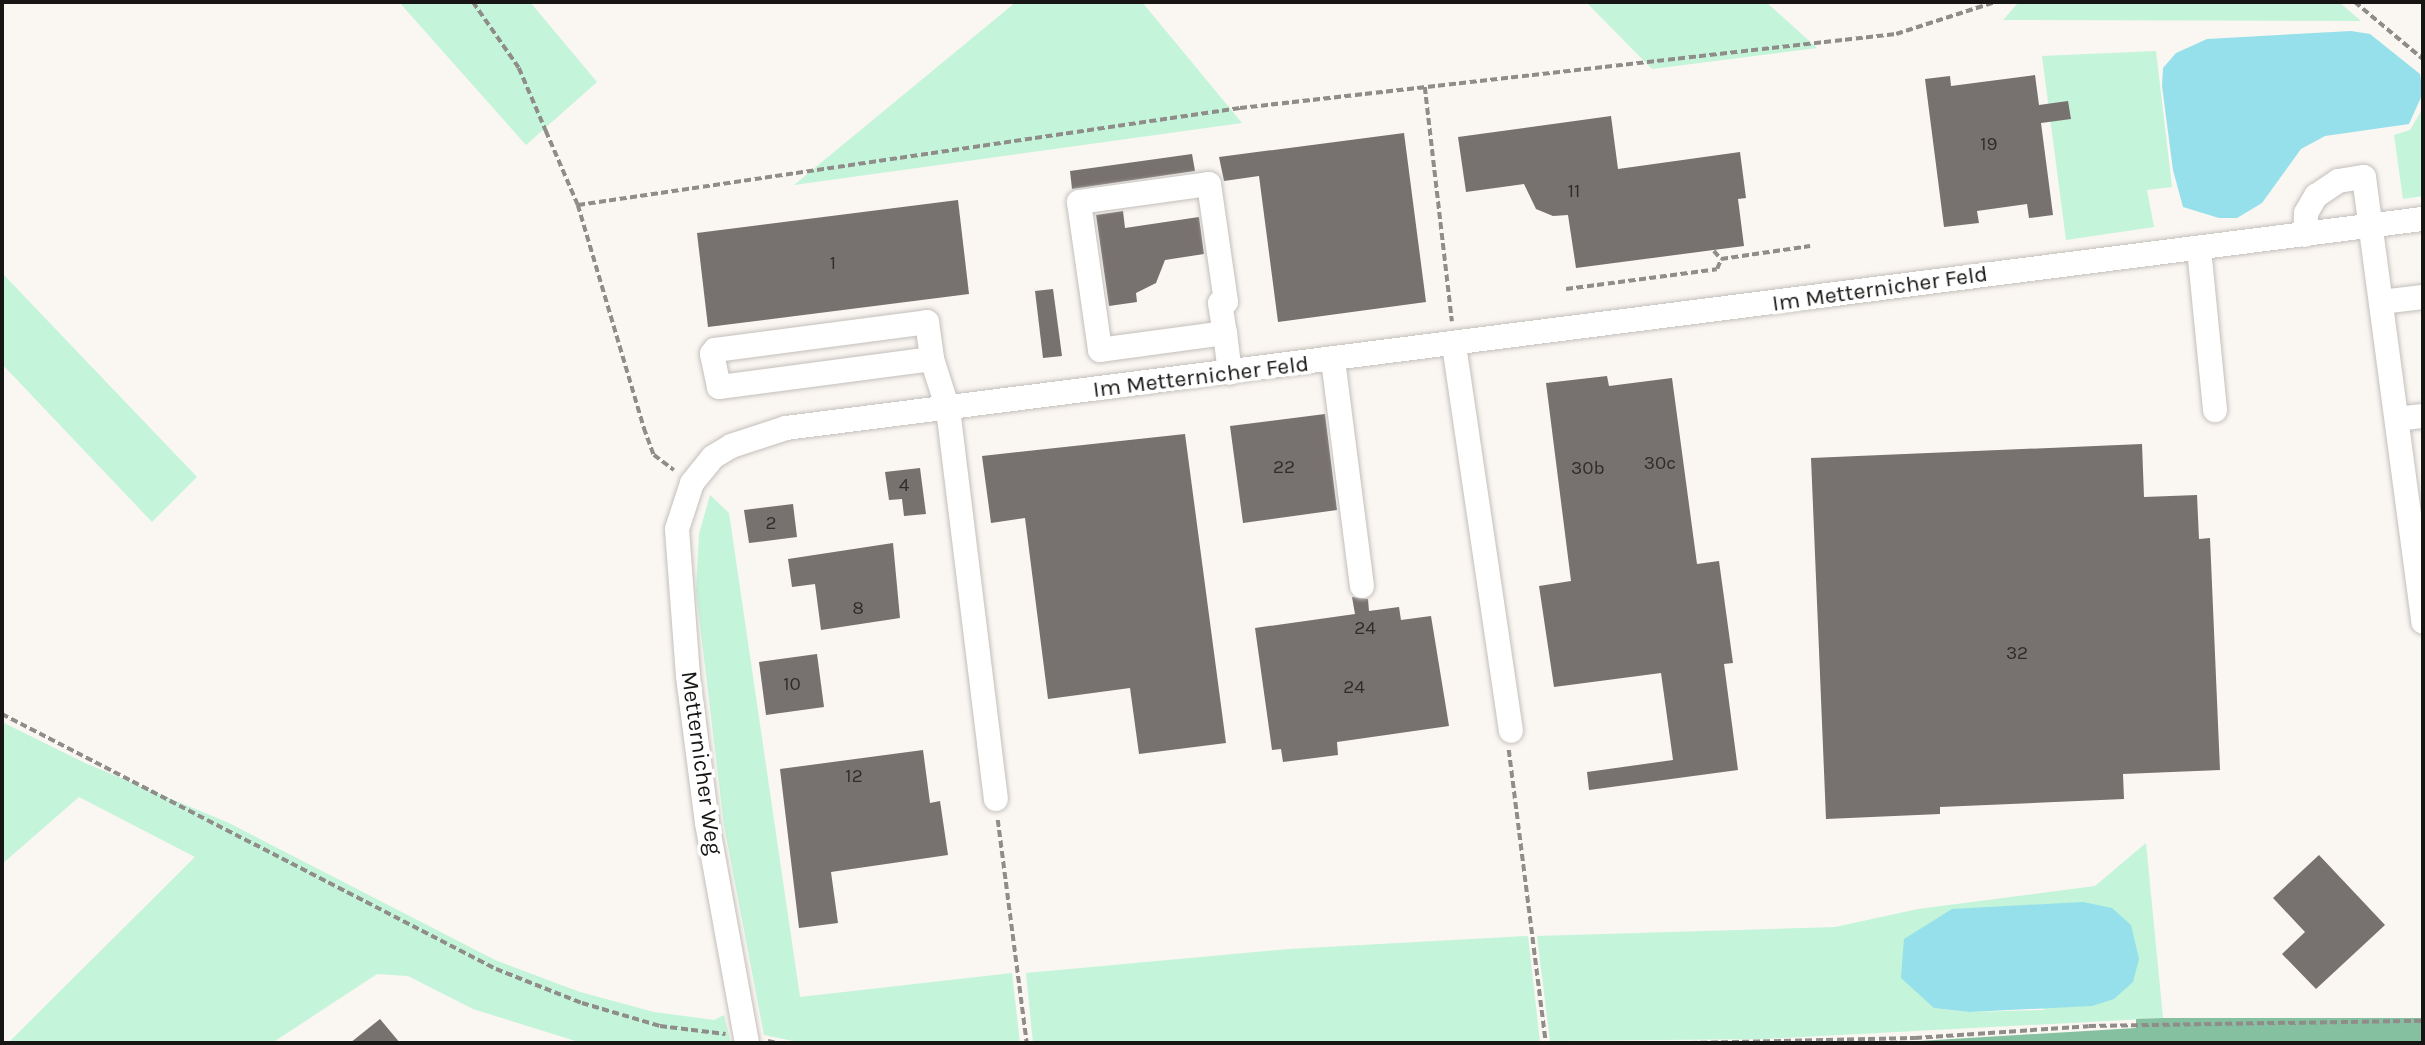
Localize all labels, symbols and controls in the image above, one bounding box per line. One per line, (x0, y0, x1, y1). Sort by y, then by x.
house number: 19 (1980, 134, 1998, 156)
house number: 11 (1568, 181, 1580, 203)
house number: 1 (830, 253, 836, 275)
street label: Im Metternicher Feld (1770, 260, 1990, 318)
street label: Im Metternicher Feld (1091, 350, 1311, 404)
house number: 30c (1644, 453, 1676, 475)
house number: 22 (1273, 457, 1295, 479)
house number: 30b (1571, 458, 1605, 480)
house number: 4 (899, 475, 909, 497)
house number: 2 (765, 513, 777, 535)
house number: 8 (852, 598, 864, 620)
house number: 24 (1354, 618, 1376, 640)
house number: 32 (2006, 643, 2028, 665)
street label: Metternicher Weg (674, 669, 728, 857)
house number: 10 (783, 674, 801, 696)
house number: 24 (1343, 677, 1365, 699)
house number: 12 (845, 766, 863, 788)

